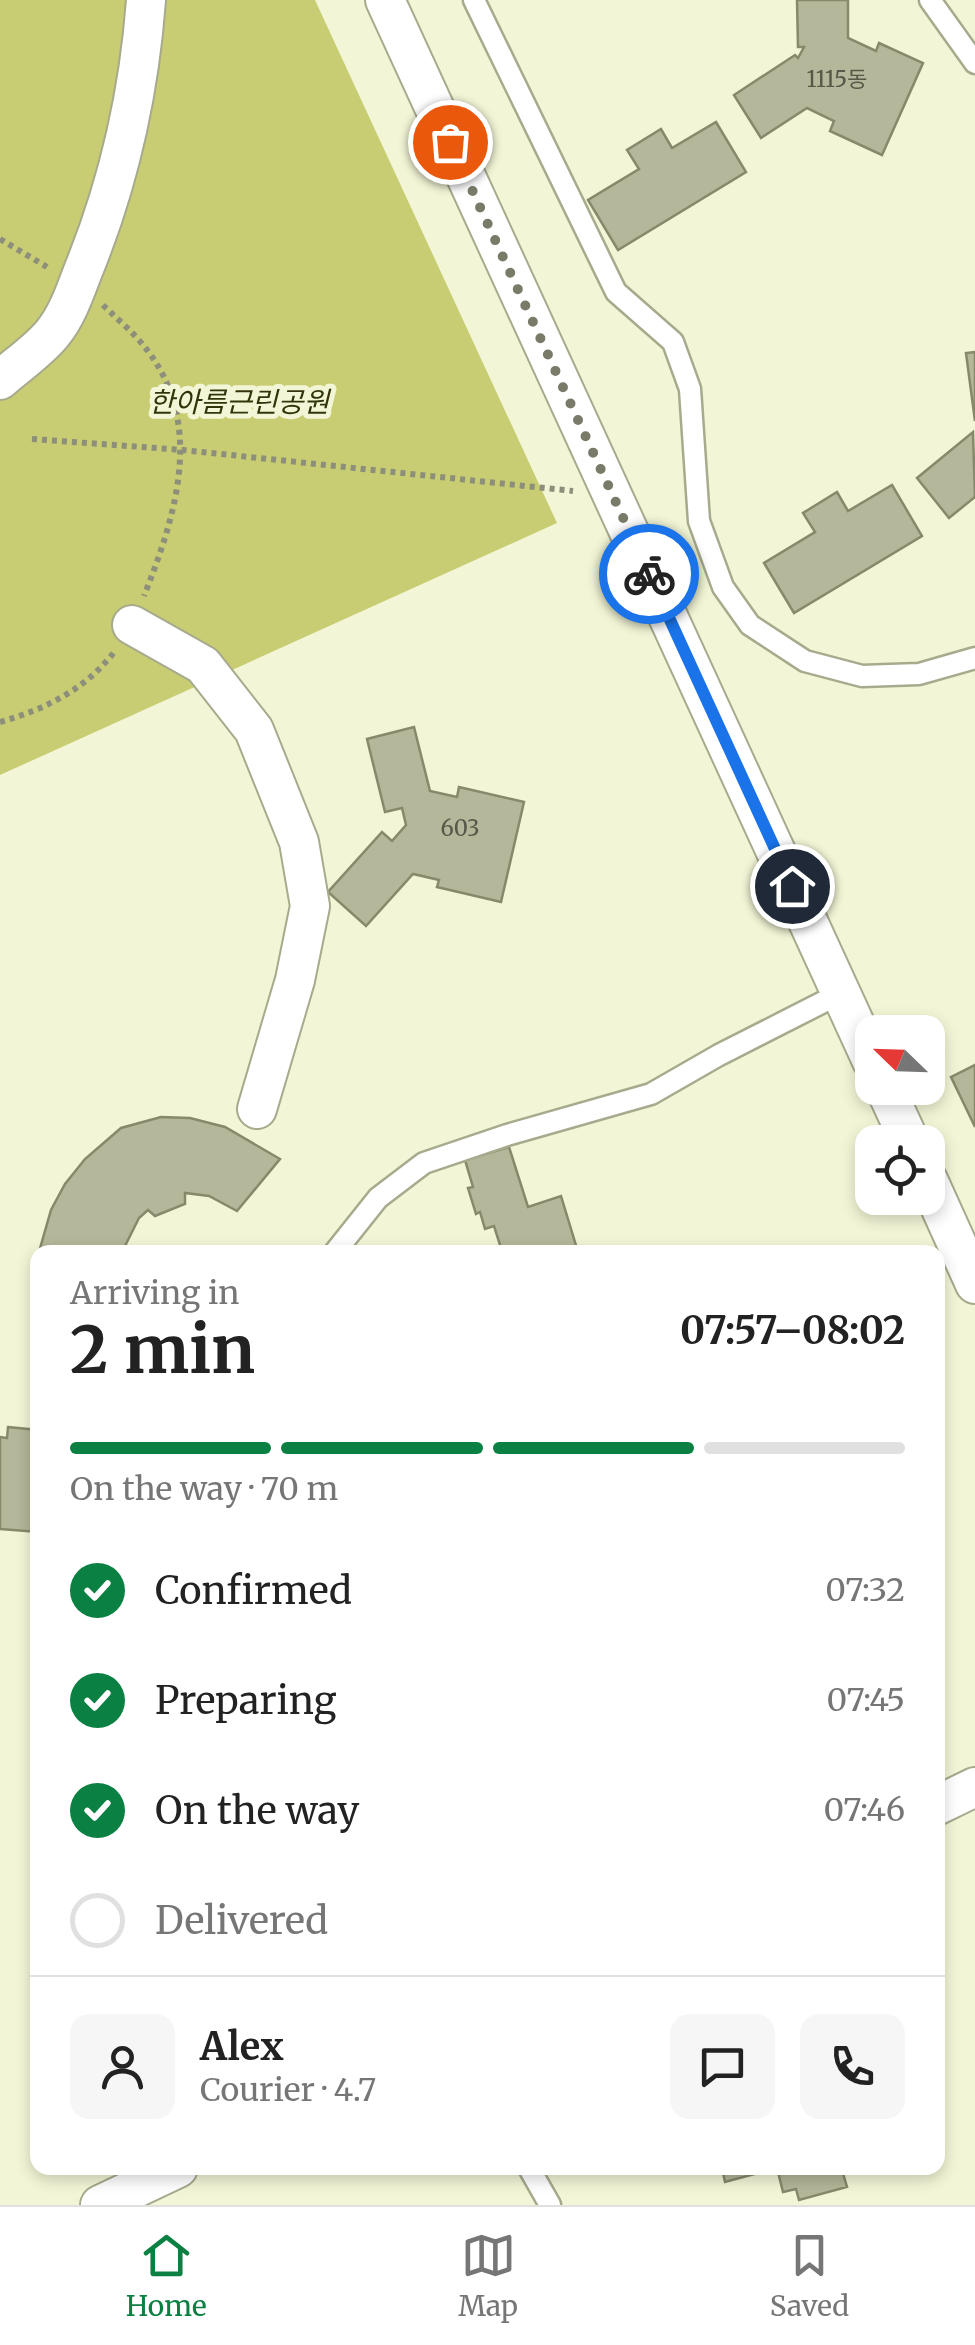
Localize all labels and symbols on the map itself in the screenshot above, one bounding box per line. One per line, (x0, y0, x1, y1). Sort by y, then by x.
house number: 1115동 (807, 65, 867, 93)
pin (408, 100, 493, 185)
park label: 한아름근린공원 (149, 384, 331, 420)
courier (599, 524, 699, 624)
house number: 603 (440, 814, 480, 842)
pin (750, 844, 835, 929)
north arrow (855, 1015, 945, 1105)

